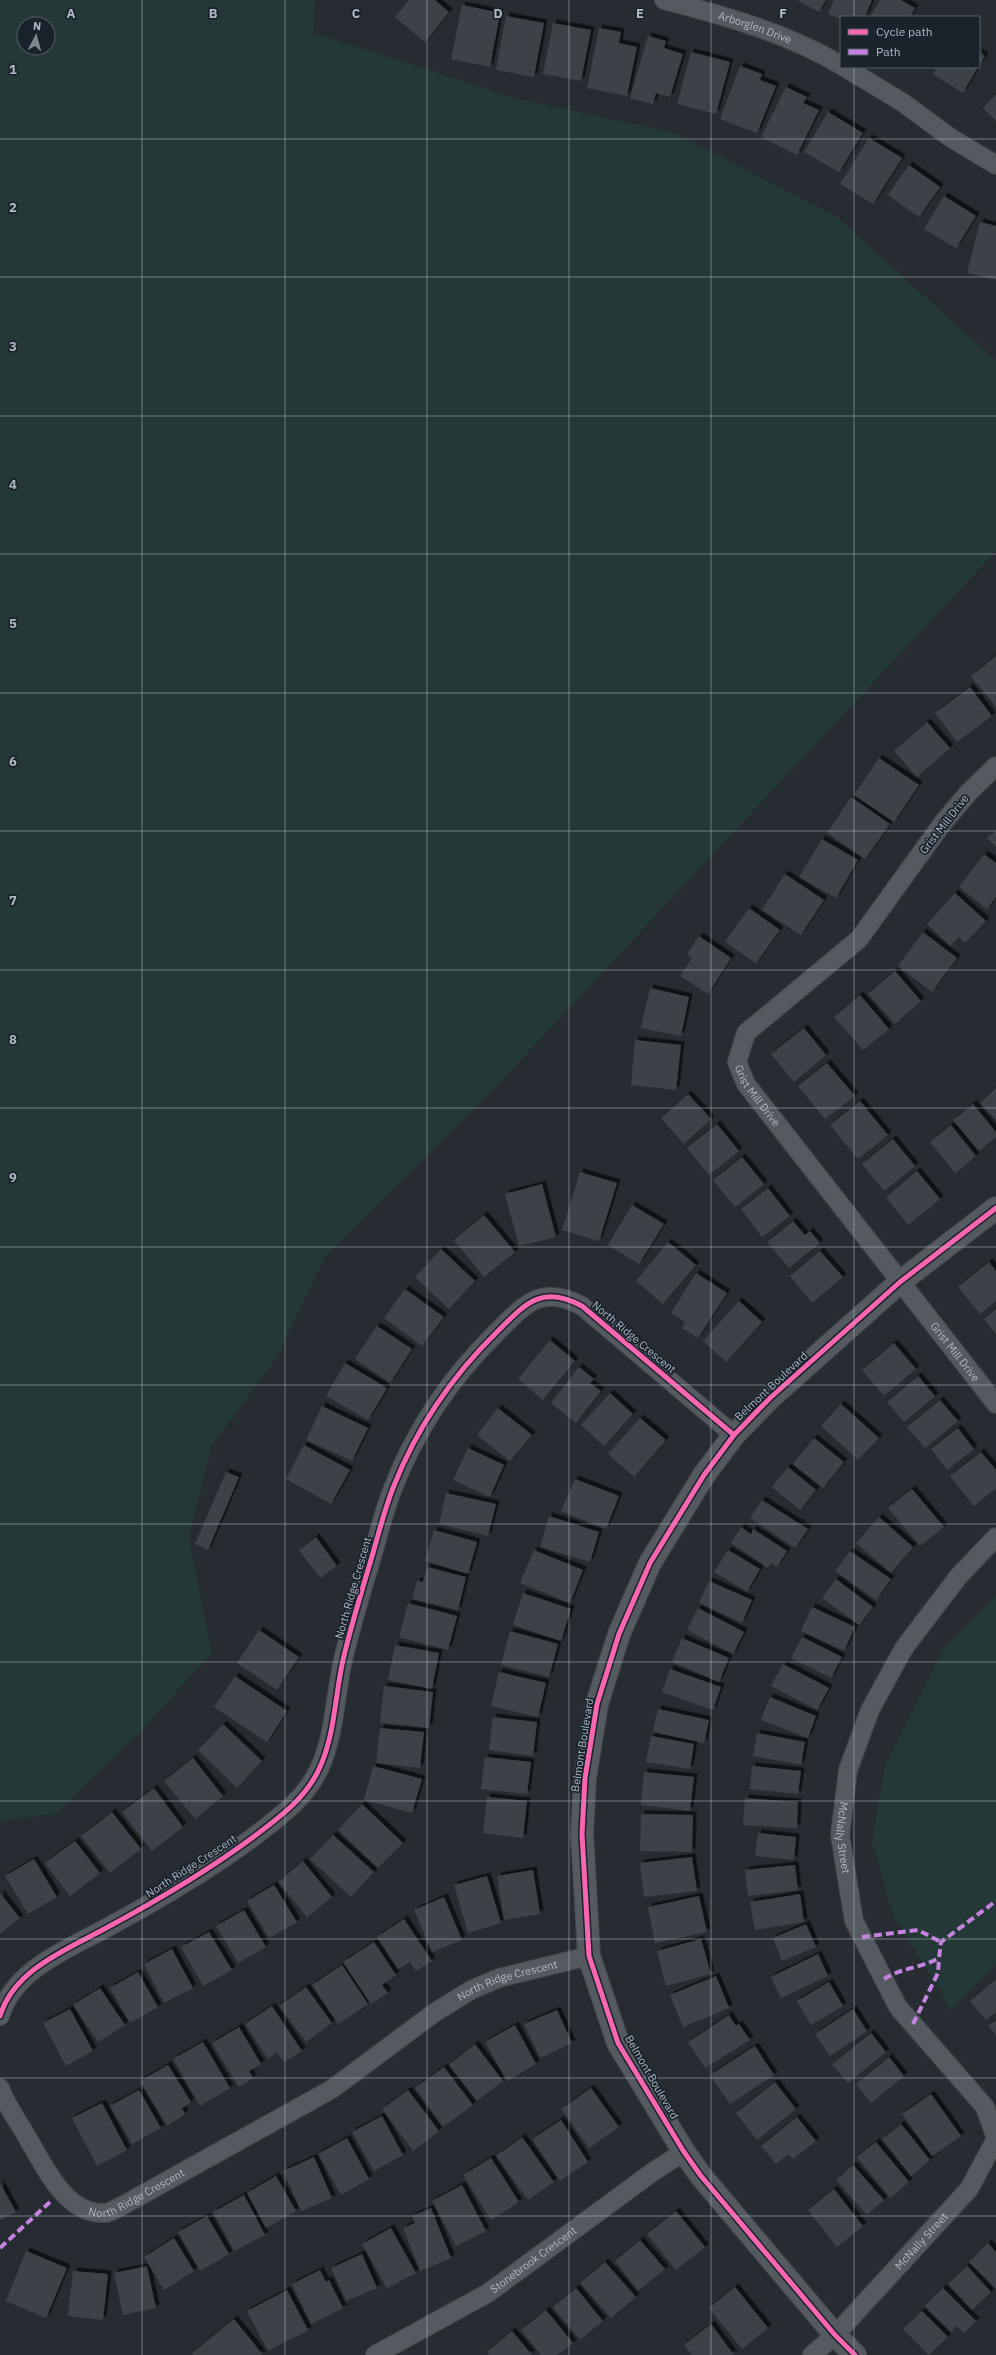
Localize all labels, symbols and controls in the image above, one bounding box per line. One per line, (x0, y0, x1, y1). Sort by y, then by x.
text: A (67, 5, 76, 22)
text: B (209, 5, 218, 22)
text: C (352, 5, 361, 22)
text: D (493, 5, 503, 22)
text: E (636, 5, 644, 22)
text: F (779, 5, 787, 22)
street label: Arborglen Drive (717, 8, 794, 47)
north arrow (16, 16, 56, 56)
legend (840, 16, 980, 68)
text: N (32, 19, 42, 33)
text: Cycle path (876, 24, 933, 39)
text: Path (876, 44, 901, 59)
text: 1 (9, 61, 17, 78)
text: 2 (9, 199, 17, 216)
text: 3 (9, 338, 17, 355)
text: 4 (9, 476, 17, 493)
text: 5 (9, 615, 17, 632)
text: 6 (9, 753, 17, 770)
street label: Grist Mill Drive (916, 791, 972, 857)
text: 7 (9, 892, 17, 909)
text: 8 (9, 1031, 17, 1048)
street label: Grist Mill Drive (732, 1063, 783, 1129)
text: 9 (9, 1169, 17, 1186)
street label: North Ridge Crescent (589, 1298, 679, 1376)
street label: Grist Mill Drive (927, 1319, 983, 1384)
street label: Belmont Boulevard (732, 1349, 810, 1423)
street label: North Ridge Crescent (332, 1535, 374, 1640)
street label: Belmont Boulevard (568, 1697, 596, 1793)
street label: McNally Street (833, 1801, 853, 1874)
street label: North Ridge Crescent (143, 1831, 239, 1900)
street label: North Ridge Crescent (455, 1957, 559, 2004)
street label: Belmont Boulevard (622, 2032, 682, 2122)
street label: North Ridge Crescent (87, 2166, 187, 2220)
street label: McNally Street (892, 2210, 951, 2272)
street label: Stonebrook Crescent (487, 2223, 579, 2296)

